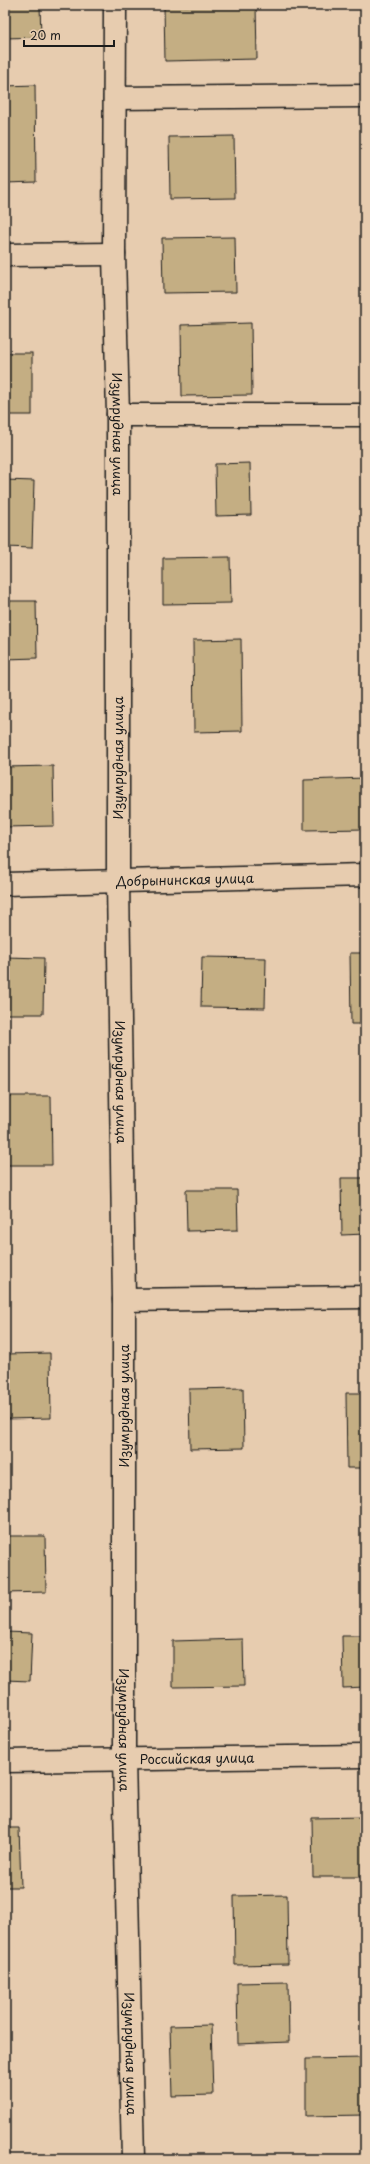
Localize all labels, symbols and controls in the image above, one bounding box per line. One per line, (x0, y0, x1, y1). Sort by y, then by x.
scale bar (24, 22, 114, 48)
text: 20 m (30, 26, 61, 44)
street label: Изумрудная улица (108, 372, 128, 496)
street label: Изумрудная улица (108, 696, 127, 820)
street label: Добрынинская улица (115, 868, 255, 890)
street label: Изумрудная улица (111, 1020, 132, 1144)
street label: Изумрудная улица (114, 1344, 133, 1468)
street label: Изумрудная улица (115, 1668, 135, 1793)
street label: Российская улица (139, 1748, 255, 1768)
street label: Изумрудная улица (120, 1992, 142, 2116)

